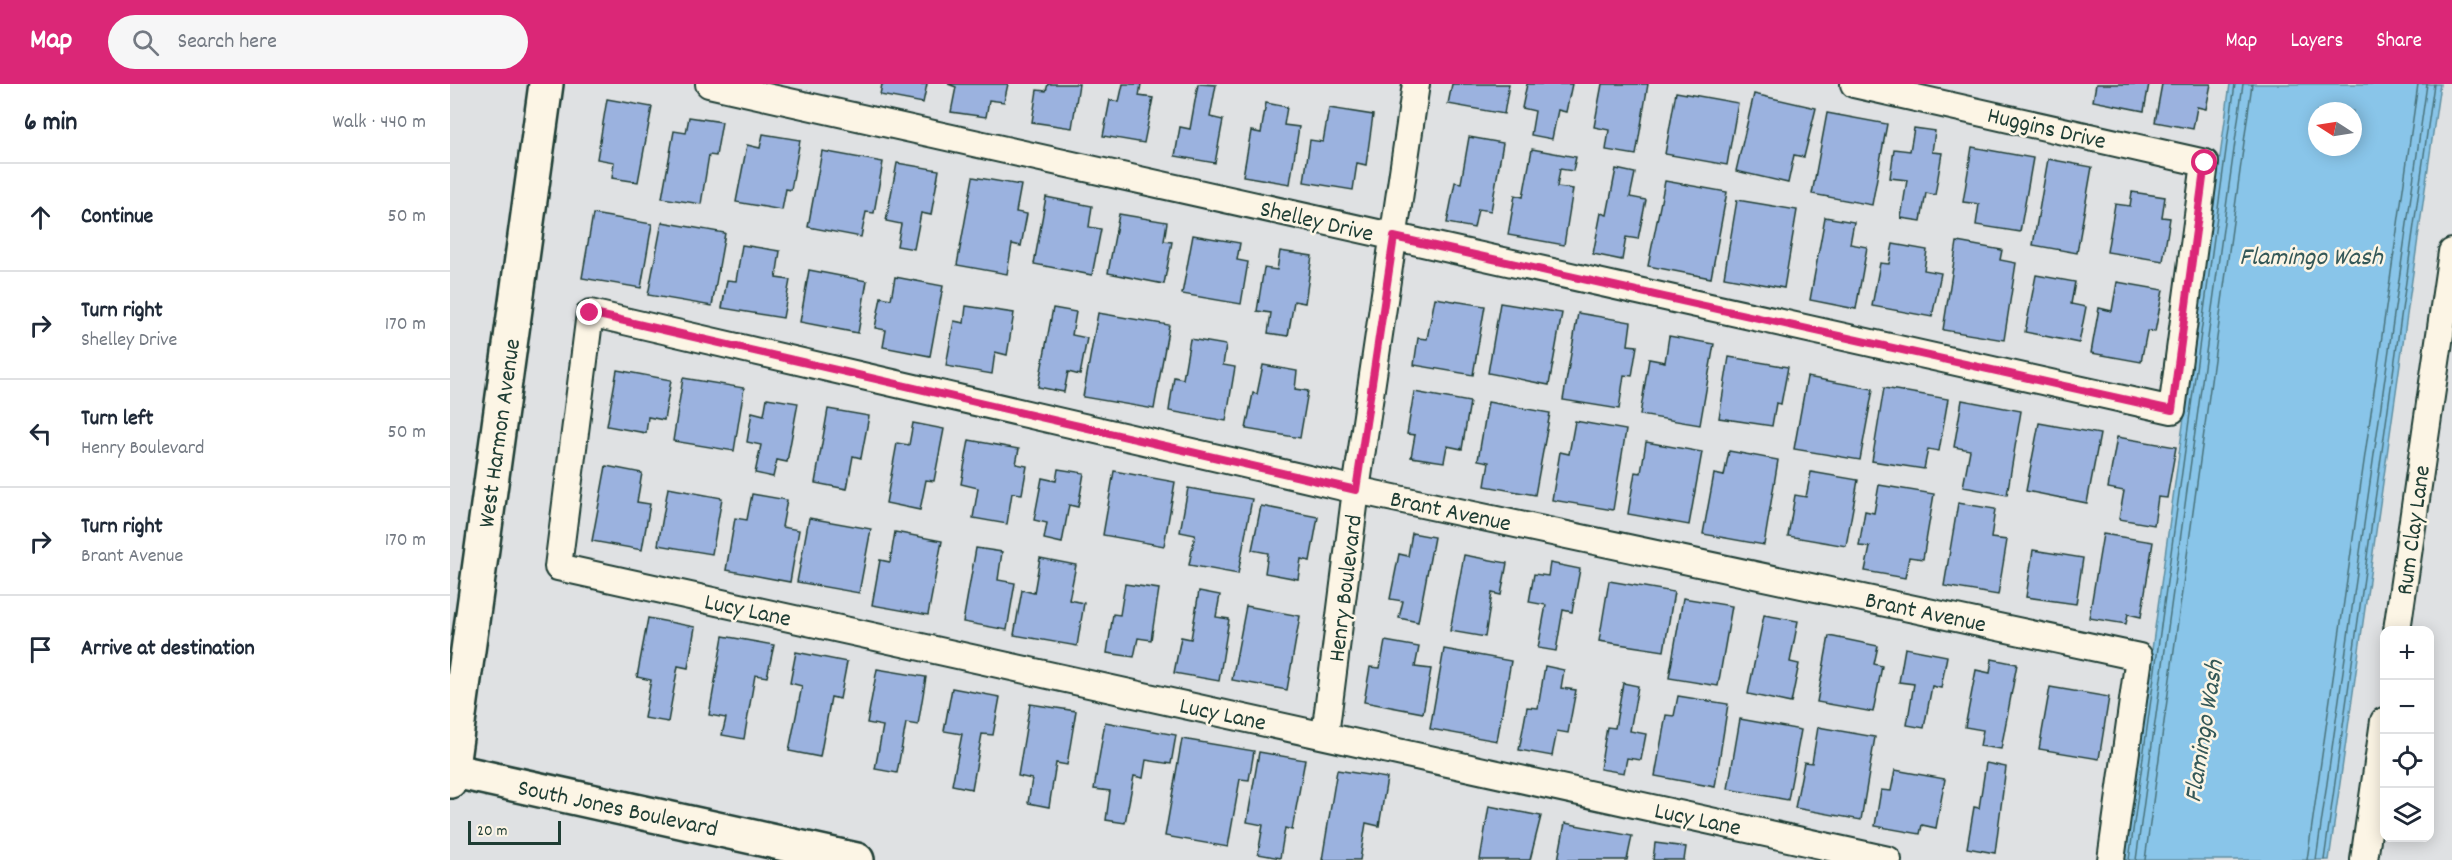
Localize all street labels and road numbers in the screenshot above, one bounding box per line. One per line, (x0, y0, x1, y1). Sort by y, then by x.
street label: Huggins Drive (1984, 100, 2109, 160)
street label: Shelley Drive (1256, 193, 1376, 252)
street label: West Harmon Avenue (471, 337, 531, 530)
street label: Rum Clay Lane (2389, 463, 2441, 598)
street label: Brant Avenue (1387, 484, 1514, 542)
street label: Henry Boulevard (1321, 513, 1373, 664)
street label: Brant Avenue (1862, 585, 1989, 643)
street label: Lucy Lane (701, 586, 794, 638)
street label: Lucy Lane (1176, 690, 1269, 742)
street label: South Jones Boulevard (514, 772, 721, 848)
street label: Lucy Lane (1651, 795, 1744, 847)

